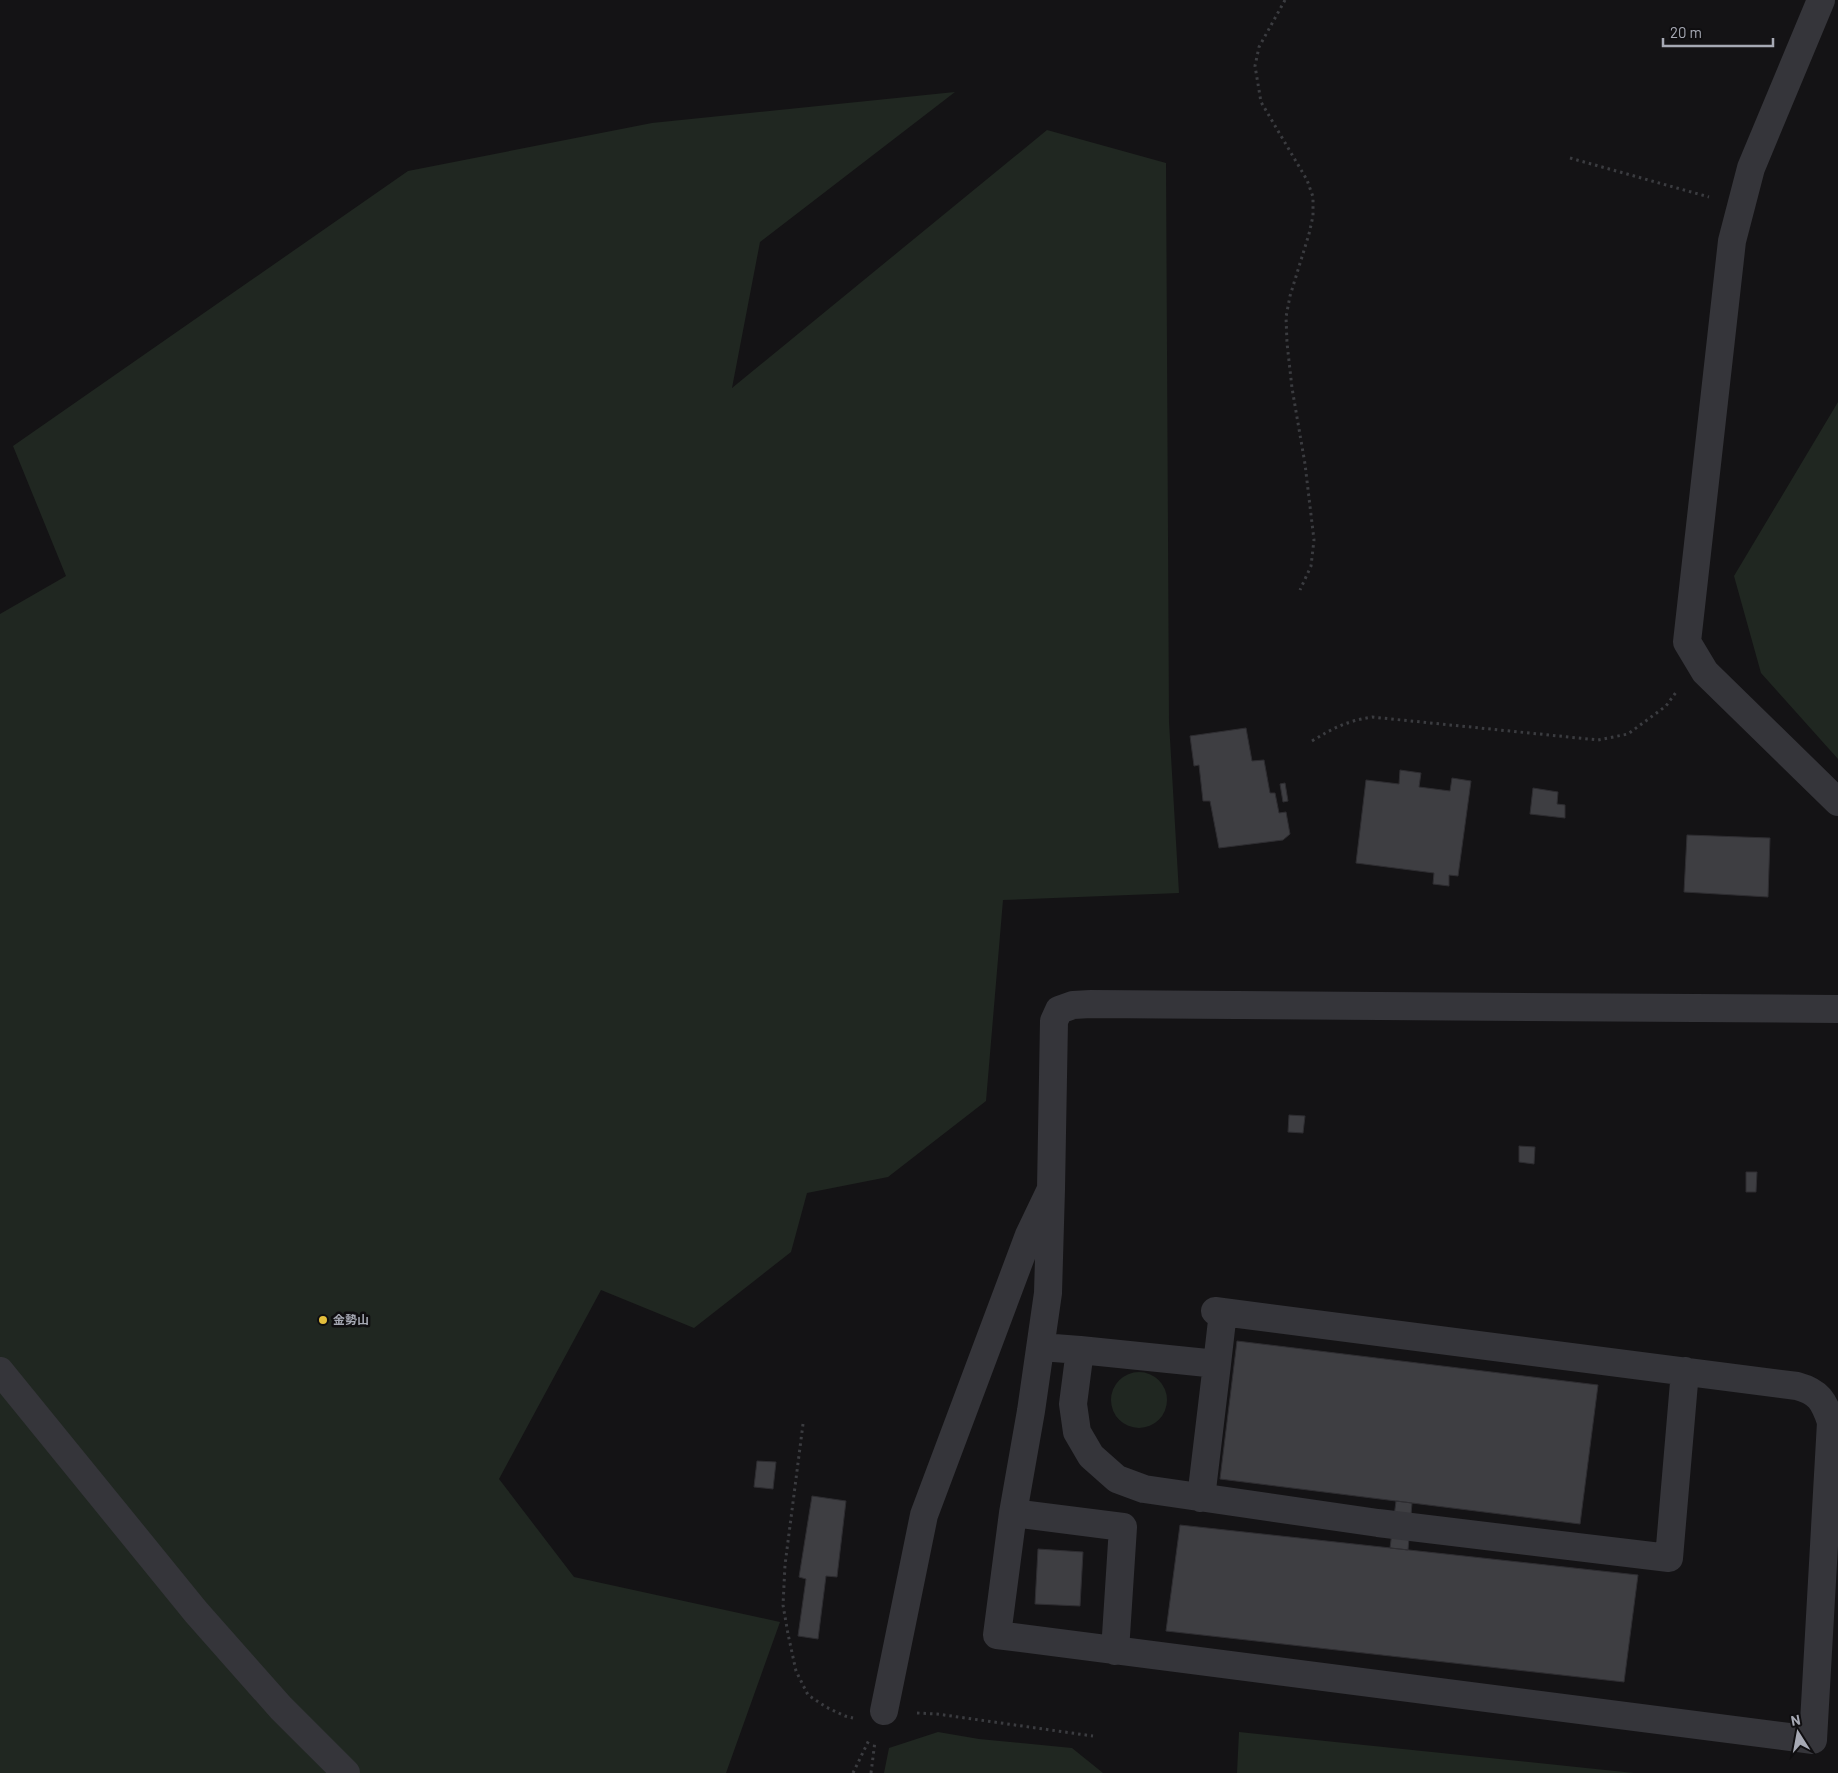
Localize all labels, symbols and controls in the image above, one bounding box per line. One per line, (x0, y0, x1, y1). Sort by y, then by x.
scale bar (1663, 15, 1773, 47)
text: 20 m (1670, 23, 1702, 41)
place label: 金勢山 (333, 1312, 369, 1326)
marker: 金勢山 (317, 1314, 329, 1326)
north arrow (1773, 1708, 1823, 1758)
text: N (1789, 1711, 1802, 1729)

